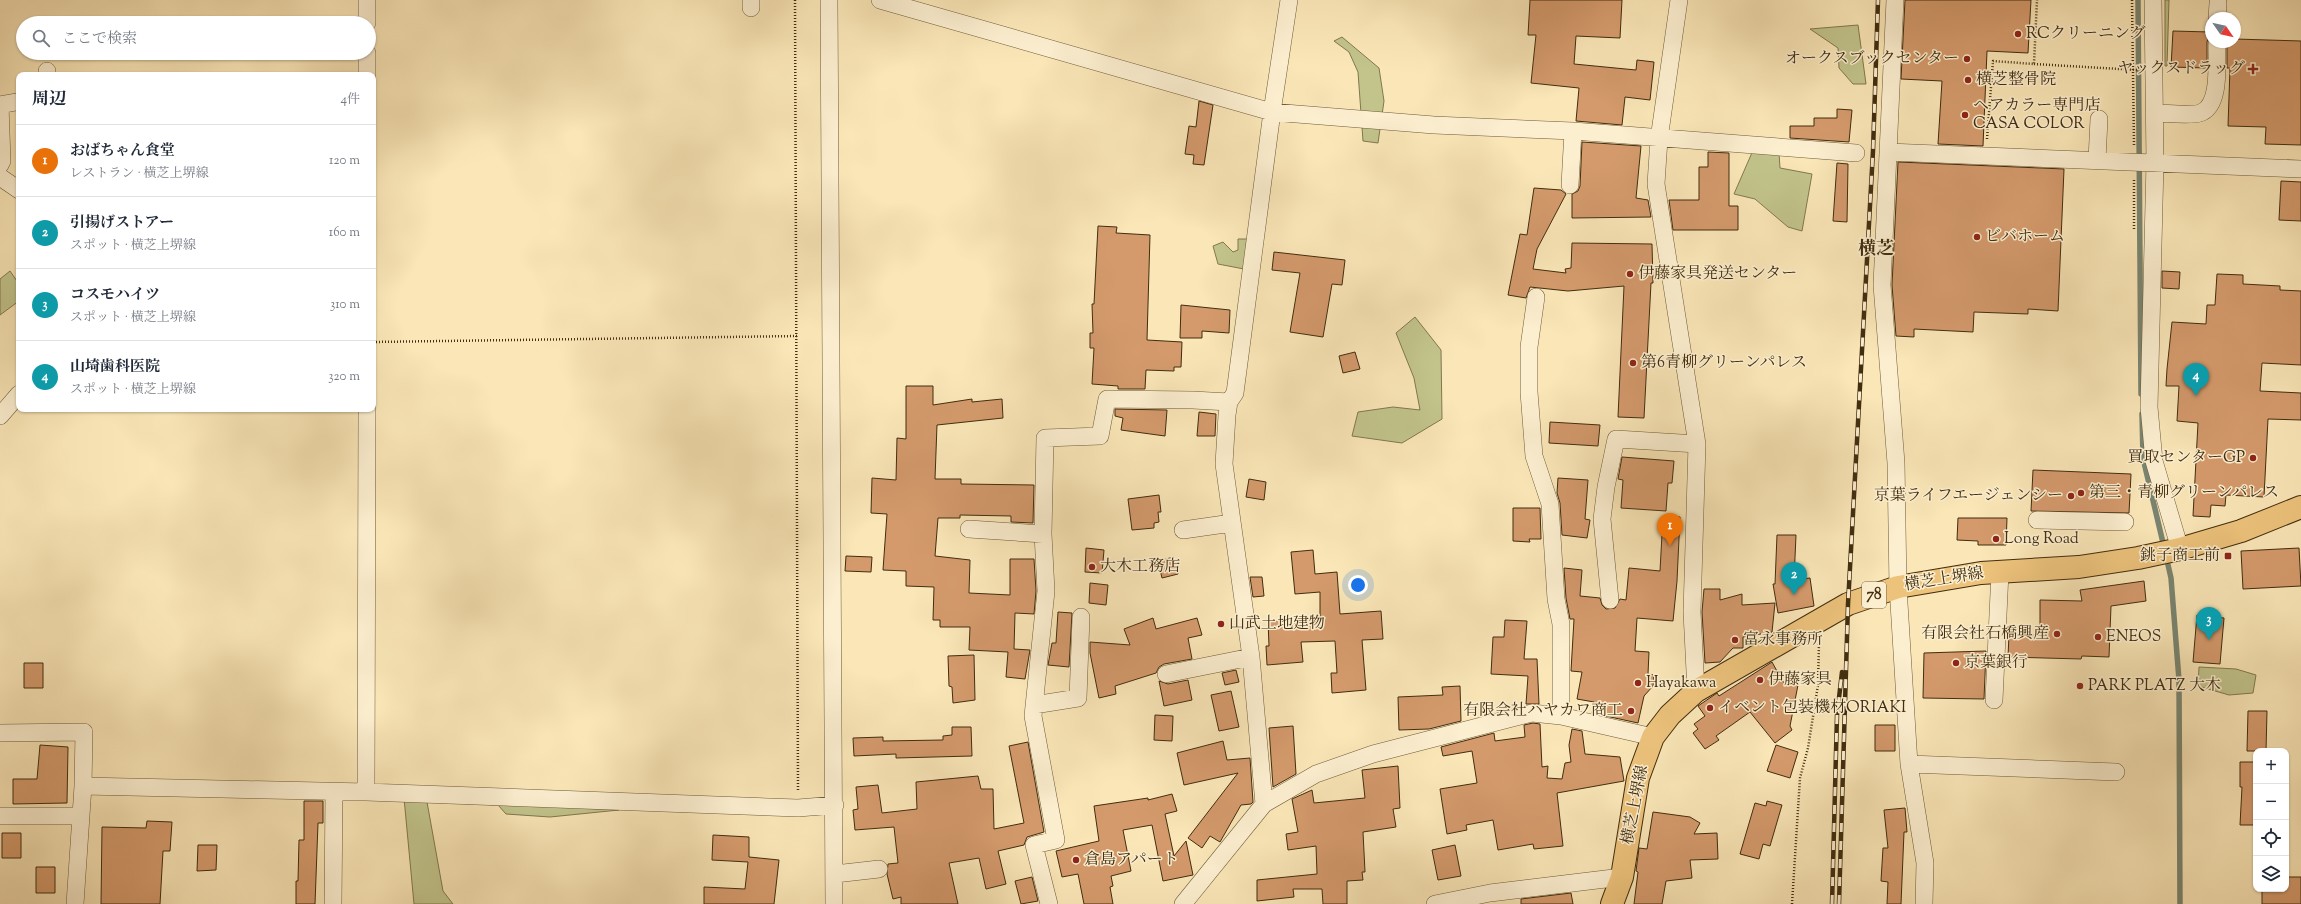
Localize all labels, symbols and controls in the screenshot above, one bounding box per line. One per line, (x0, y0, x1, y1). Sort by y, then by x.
north arrow (2205, 12, 2241, 48)
search box (16, 16, 376, 60)
place label: RCクリーニング (2026, 23, 2146, 46)
icon: search (30, 27, 52, 49)
text: ここで検索 (62, 29, 137, 50)
marker: RCクリーニング (2013, 29, 2023, 39)
place label: オークスブックセンター (1785, 48, 1959, 71)
marker: オークスブックセンター (1962, 54, 1972, 64)
place label: ヤックスドラッグ (2117, 58, 2245, 81)
marker: ヤックスドラッグ (2248, 64, 2258, 74)
place label: 横芝整骨院 (1976, 69, 2056, 92)
marker: 横芝整骨院 (1963, 75, 1973, 85)
text: 周辺 (32, 88, 66, 112)
text: 4件 (340, 91, 360, 109)
place label: ヘアカラー専門店 CASA COLOR (1973, 95, 2100, 136)
marker: ヘアカラー専門店 CASA COLOR (1960, 110, 1970, 120)
text: おばちゃん食堂 (70, 141, 175, 162)
text: 1 (43, 152, 47, 170)
text: 120 m (329, 152, 360, 170)
text: レストラン · 横芝上堺線 (70, 165, 208, 183)
text: 引揚げストアー (70, 213, 174, 234)
text: 2 (42, 224, 48, 242)
text: 160 m (329, 224, 360, 242)
place label: ビバホーム (1985, 226, 2065, 249)
marker: ビバホーム (1972, 232, 1982, 242)
text: スポット · 横芝上堺線 (70, 237, 196, 255)
district label: 横芝 (1858, 237, 1894, 263)
place label: 伊藤家具発送センター (1638, 263, 1797, 286)
marker: 伊藤家具発送センター (1625, 269, 1635, 279)
text: コスモハイツ (70, 285, 160, 306)
text: 3 (42, 296, 48, 314)
text: 310 m (330, 296, 360, 314)
text: スポット · 横芝上堺線 (70, 309, 196, 327)
place label: 第6青柳グリーンパレス (1641, 352, 1807, 375)
text: 山埼歯科医院 (70, 357, 160, 378)
marker: 第6青柳グリーンパレス (1628, 358, 1638, 368)
pin: 4 (2183, 363, 2209, 396)
text: 4 (42, 368, 48, 386)
text: 320 m (328, 368, 360, 386)
text: スポット · 横芝上堺線 (70, 381, 196, 399)
place label: 買取センターGP (2128, 447, 2245, 470)
marker: 買取センターGP (2248, 453, 2258, 463)
place label: 第三・青柳グリーンパレス (2089, 482, 2279, 505)
place label: 京葉ライフエージェンシー (1874, 485, 2063, 508)
marker: 第三・青柳グリーンパレス (2076, 488, 2086, 498)
marker: 京葉ライフエージェンシー (2066, 491, 2076, 501)
pin: 1 (1657, 513, 1683, 546)
place label: Long Road (2004, 528, 2079, 551)
marker: Long Road (1991, 534, 2001, 544)
place label: 銚子商工前 (2140, 545, 2220, 568)
marker: 銚子商工前 (2223, 551, 2233, 561)
place label: 大木工務店 (1100, 556, 1180, 579)
marker: 大木工務店 (1087, 562, 1097, 572)
pin: 2 (1781, 562, 1807, 595)
street label: 横芝上堺線 (1903, 562, 1985, 598)
your location (1348, 575, 1368, 595)
road number: 78 (1862, 582, 1886, 608)
pin: 3 (2196, 607, 2222, 640)
place label: 山武土地建物 (1229, 613, 1325, 636)
marker: 山武土地建物 (1216, 619, 1226, 629)
place label: 有限会社石橋興産 (1921, 623, 2049, 646)
place label: ENEOS (2106, 626, 2161, 649)
place label: 富永事務所 (1743, 629, 1823, 652)
marker: 有限会社石橋興産 (2052, 629, 2062, 639)
marker: ENEOS (2093, 632, 2103, 642)
marker: 富永事務所 (1730, 635, 1740, 645)
place label: 京葉銀行 (1964, 652, 2028, 675)
marker: 京葉銀行 (1951, 658, 1961, 668)
place label: 伊藤家具 (1768, 669, 1832, 692)
place label: Hayakawa (1646, 672, 1717, 695)
marker: 伊藤家具 (1755, 675, 1765, 685)
place label: PARK PLATZ 大木 (2088, 675, 2221, 698)
marker: Hayakawa (1633, 678, 1643, 688)
marker: PARK PLATZ 大木 (2075, 681, 2085, 691)
place label: イベント包装機材ORIAKI (1718, 697, 1906, 720)
place label: 有限会社ハヤカワ商工 (1463, 700, 1623, 723)
marker: イベント包装機材ORIAKI (1705, 703, 1715, 713)
marker: 有限会社ハヤカワ商工 (1626, 706, 1636, 716)
map controls (2253, 748, 2289, 892)
button: + (2253, 748, 2289, 784)
street label: 横芝上堺線 (1617, 764, 1655, 846)
button: − (2253, 784, 2289, 820)
button: locate (2253, 820, 2289, 856)
place label: 倉島アパート (1084, 849, 1179, 872)
marker: 倉島アパート (1071, 855, 1081, 865)
button: layers (2253, 856, 2289, 892)

